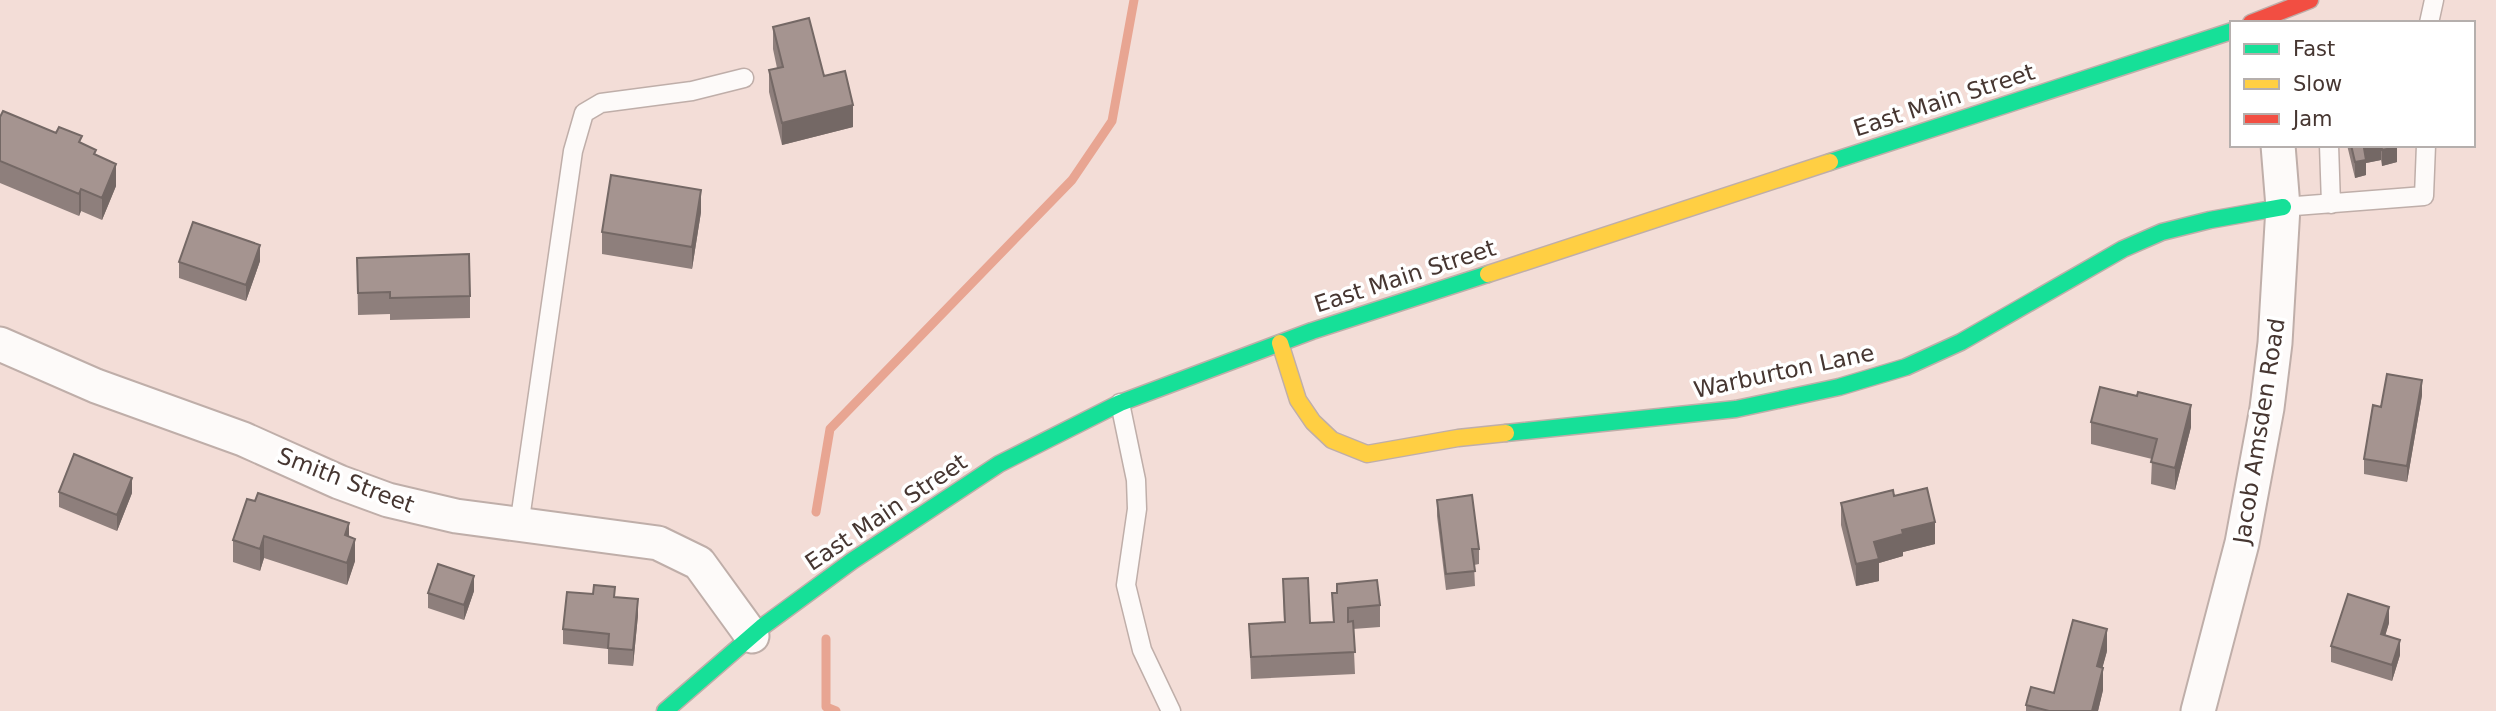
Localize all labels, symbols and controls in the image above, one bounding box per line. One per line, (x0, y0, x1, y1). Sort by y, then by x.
legend (2230, 21, 2475, 147)
text: Fast (2293, 37, 2335, 61)
street label: East Main Street (1850, 58, 2038, 142)
text: Slow (2293, 72, 2342, 96)
text: Jam (2291, 107, 2333, 131)
street label: East Main Street (1311, 234, 1499, 318)
street label: Jacob Amsden Road (2228, 316, 2290, 548)
street label: Warburton Lane (1691, 339, 1877, 403)
street label: Smith Street (274, 442, 418, 518)
street label: East Main Street (800, 448, 972, 576)

